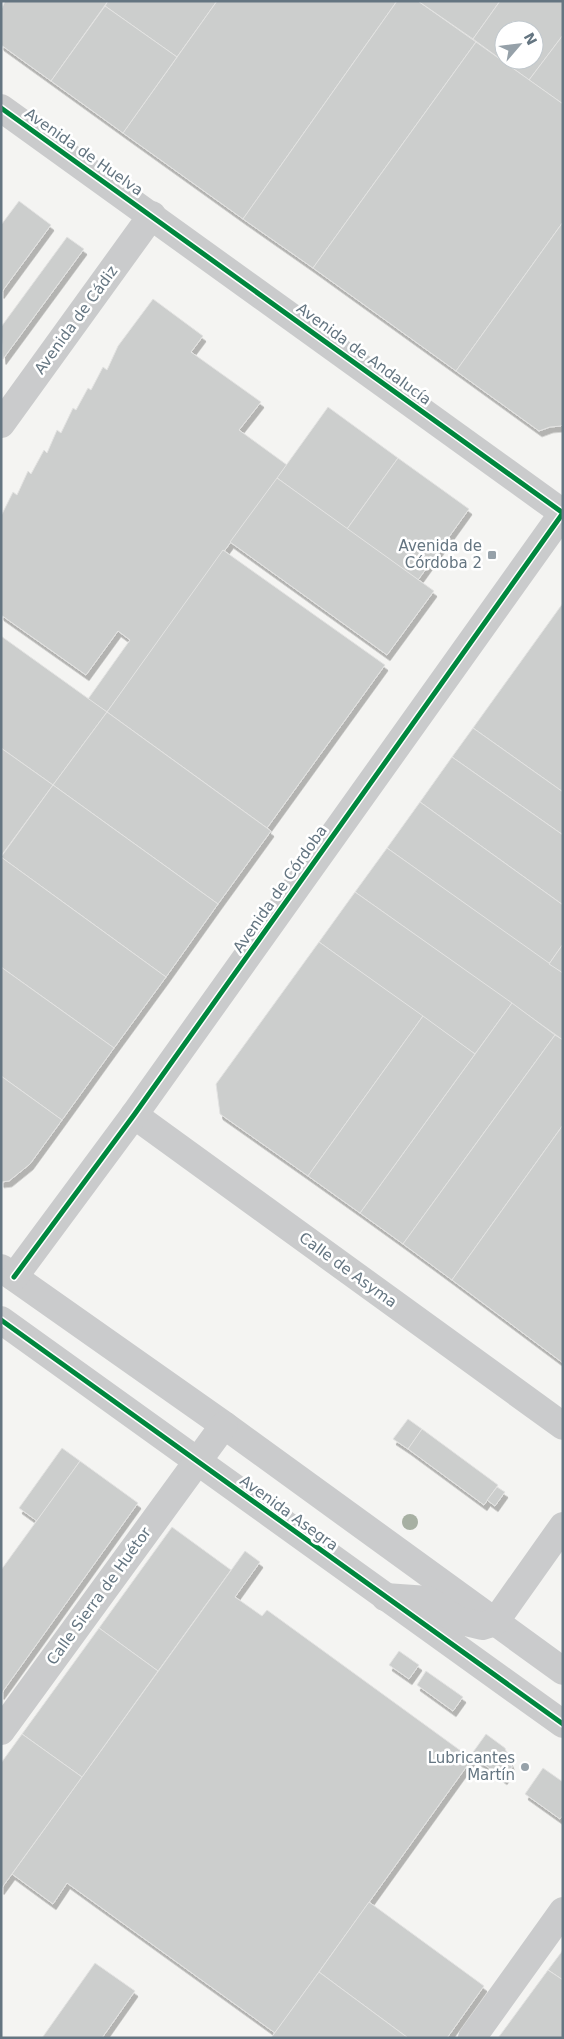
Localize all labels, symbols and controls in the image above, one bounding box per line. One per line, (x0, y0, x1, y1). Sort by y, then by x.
north arrow (494, 20, 544, 70)
text: N (521, 30, 540, 48)
street label: Avenida de Huelva (21, 104, 147, 200)
street label: Avenida de Cádiz (31, 262, 121, 378)
street label: Avenida de Andalucía (293, 299, 435, 409)
place label: Avenida de Córdoba 2 (399, 537, 482, 572)
marker: Avenida de Córdoba 2 (486, 549, 498, 561)
street label: Avenida de Córdoba (229, 822, 331, 956)
street label: Calle de Asyma (296, 1229, 400, 1311)
street label: Avenida Asegra (236, 1471, 342, 1555)
street label: Calle Sierra de Huétor (43, 1523, 155, 1668)
place label: Lubricantes Martín (428, 1749, 515, 1784)
marker: Lubricantes Martín (519, 1761, 531, 1773)

